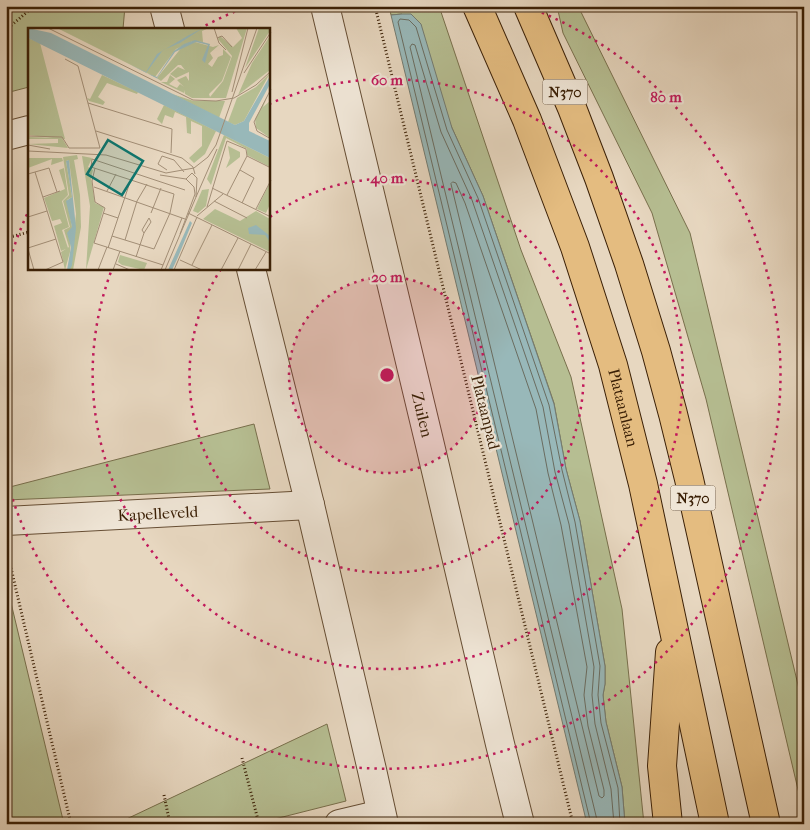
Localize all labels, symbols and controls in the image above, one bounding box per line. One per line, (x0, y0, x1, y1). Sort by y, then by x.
inset map (28, 28, 270, 270)
text: 60 m (371, 71, 404, 89)
road number: N370 (542, 80, 588, 104)
text: 80 m (650, 88, 682, 106)
text: 40 m (370, 169, 404, 187)
text: 20 m (371, 268, 403, 286)
centre of rings (378, 366, 396, 384)
street label: Plataanlaan (604, 367, 642, 449)
street label: Plataanpad (467, 373, 504, 452)
street label: Zuilen (408, 390, 437, 440)
road number: N370 (670, 486, 716, 510)
street label: Kapelleveld (117, 502, 199, 525)

